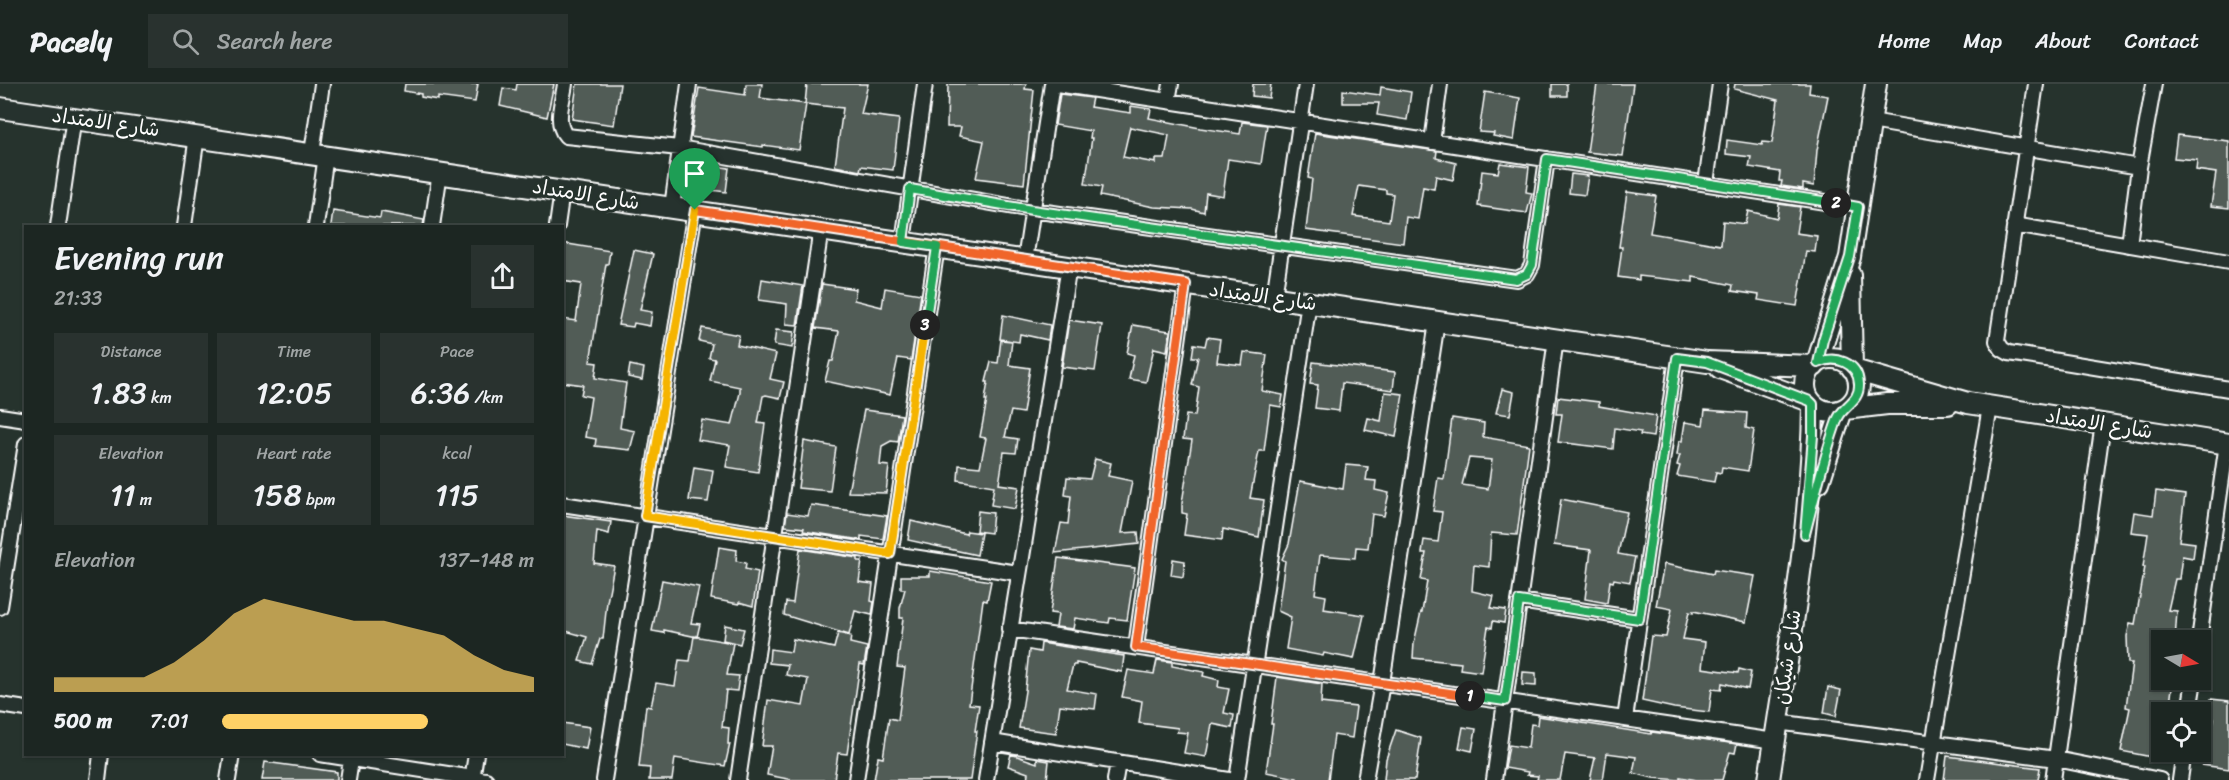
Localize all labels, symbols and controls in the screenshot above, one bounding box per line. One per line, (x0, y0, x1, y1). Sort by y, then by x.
search box (148, 14, 568, 68)
text: Pacely (30, 17, 112, 66)
text: Search here (217, 22, 333, 61)
text: Home (1878, 22, 1930, 60)
text: Map (1963, 22, 2002, 60)
text: About (2035, 22, 2092, 60)
text: Contact (2125, 22, 2199, 60)
icon: search (169, 25, 202, 58)
street label: شارع الامتداد (50, 98, 162, 147)
pin (669, 148, 720, 210)
icon: arrive (678, 157, 711, 190)
street label: شارع الامتداد (530, 169, 642, 220)
pin: 2 (1821, 188, 1851, 218)
text: 2 (1831, 188, 1841, 217)
text: Evening run (54, 229, 224, 287)
button: share (471, 245, 534, 308)
street label: شارع الامتداد (1207, 272, 1319, 321)
text: 21:33 (54, 281, 102, 316)
pin: 3 (910, 310, 940, 340)
text: 3 (921, 310, 929, 339)
text: Distance (101, 337, 161, 366)
text: Time (277, 337, 311, 366)
text: Pace (440, 337, 474, 366)
text: 1.83 (90, 366, 147, 420)
text: 12:05 (256, 366, 332, 420)
text: 6:36 (411, 366, 470, 420)
text: km (147, 383, 172, 412)
text: /km (470, 383, 503, 412)
street label: شارع الامتداد (2043, 398, 2155, 449)
text: Elevation (99, 439, 163, 468)
text: Heart rate (256, 439, 332, 468)
text: kcal (442, 439, 472, 468)
text: 11 (110, 468, 136, 522)
text: 158 (253, 468, 302, 522)
text: 115 (435, 468, 479, 522)
text: m (136, 485, 152, 514)
text: bpm (302, 485, 335, 514)
text: Elevation (54, 543, 135, 578)
text: 137–148 m (438, 543, 534, 578)
street label: شارع شيكان (1764, 607, 1811, 707)
north arrow (2151, 630, 2211, 690)
map controls (2151, 630, 2211, 762)
pin: 1 (1455, 681, 1485, 711)
text: 1 (1467, 681, 1473, 710)
button: locate (2151, 702, 2211, 762)
text: 500 m (54, 704, 112, 739)
text: 7:01 (150, 704, 189, 739)

